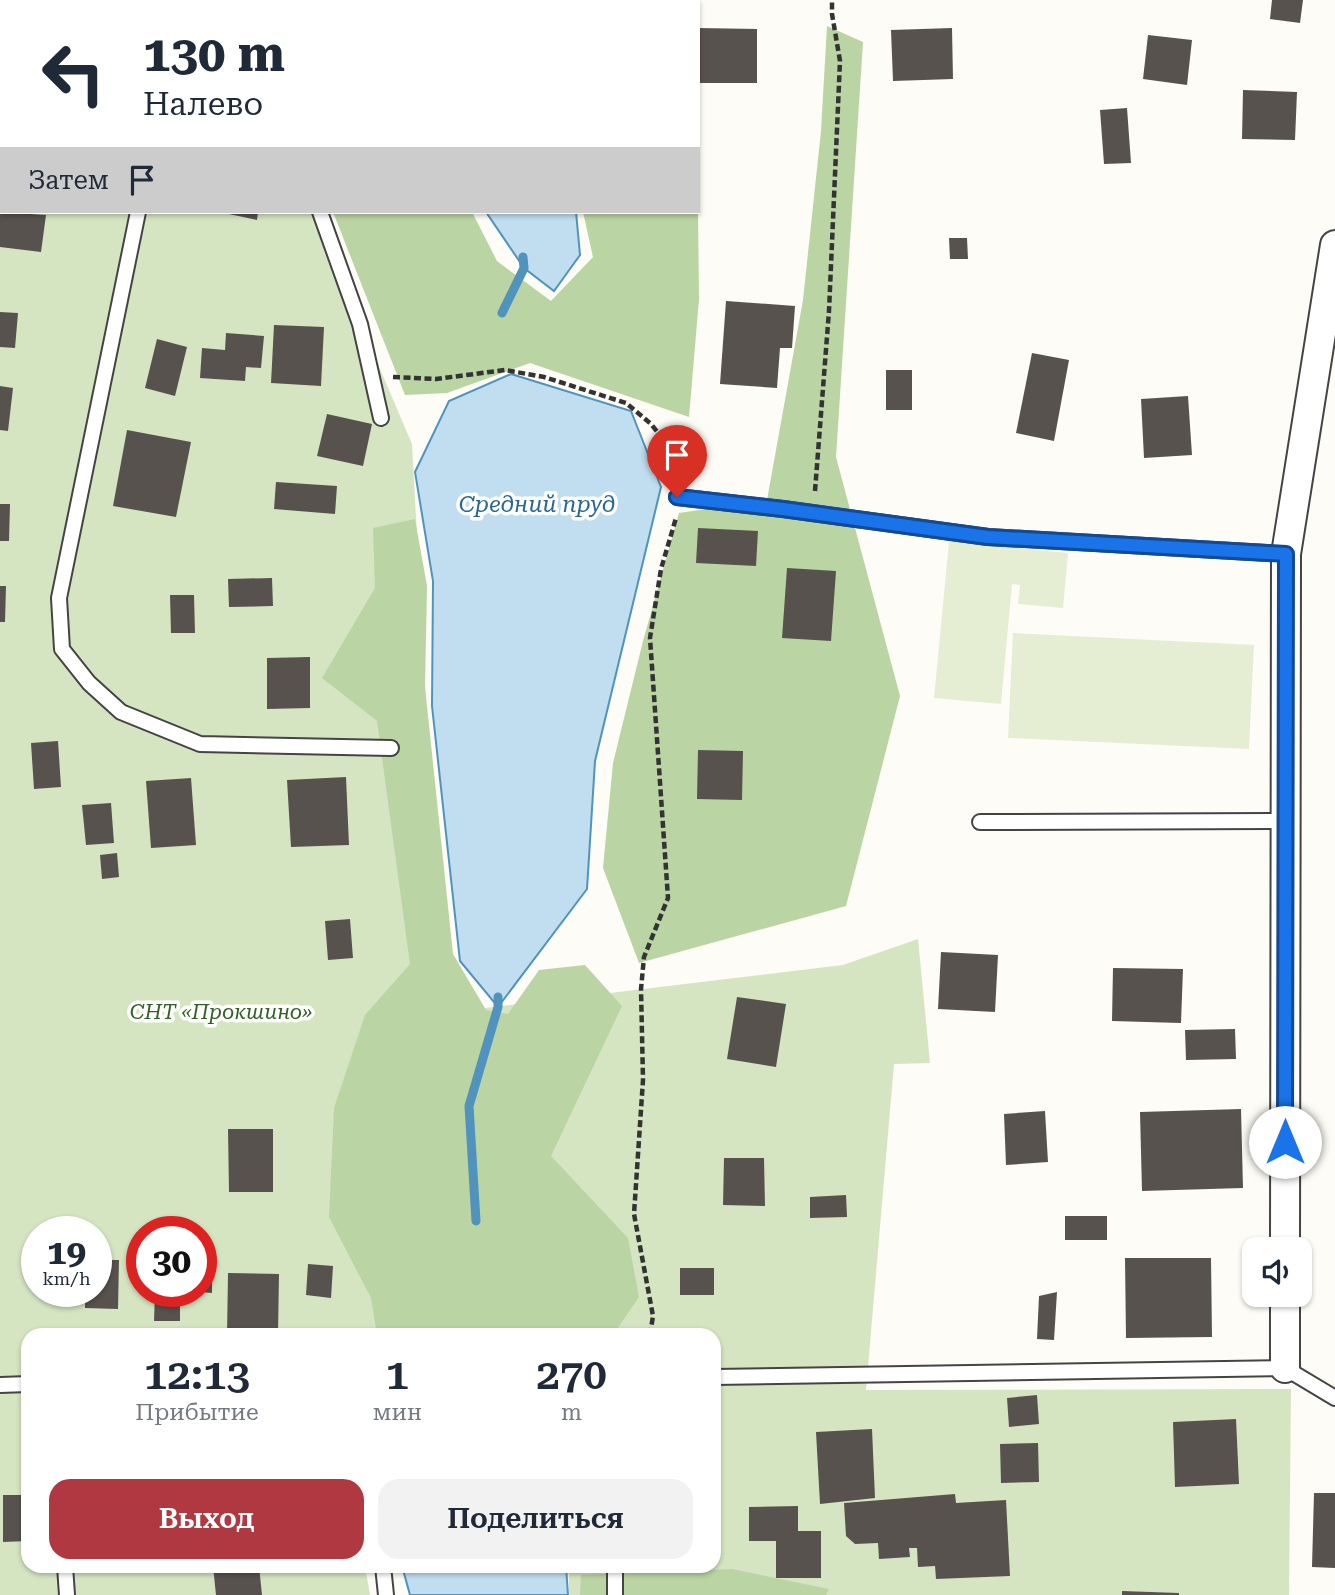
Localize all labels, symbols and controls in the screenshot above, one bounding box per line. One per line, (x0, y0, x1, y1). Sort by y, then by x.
text: 130 m (143, 26, 285, 83)
icon: left (28, 28, 119, 119)
text: Налево (143, 85, 263, 123)
icon: arrive (123, 161, 161, 199)
text: Затем (28, 165, 109, 195)
pin (647, 425, 707, 497)
icon: arrive (658, 436, 696, 474)
water label: Средний пруд (459, 491, 615, 518)
park label: СНТ «Прокшино» (130, 1000, 312, 1024)
position arrow (1248, 1105, 1322, 1179)
speed limit sign: 30 (126, 1216, 217, 1307)
text: 19 (47, 1232, 86, 1273)
map controls (1242, 1237, 1312, 1307)
button: sound (1242, 1237, 1312, 1307)
text: km/h (42, 1268, 91, 1289)
text: 12:13 (144, 1350, 250, 1399)
text: 1 (386, 1350, 409, 1399)
text: 270 (536, 1350, 607, 1399)
text: Прибытие (135, 1399, 259, 1426)
text: мин (373, 1399, 422, 1426)
text: m (561, 1399, 582, 1426)
button: Выход (49, 1479, 364, 1559)
button: Поделиться (378, 1479, 693, 1559)

